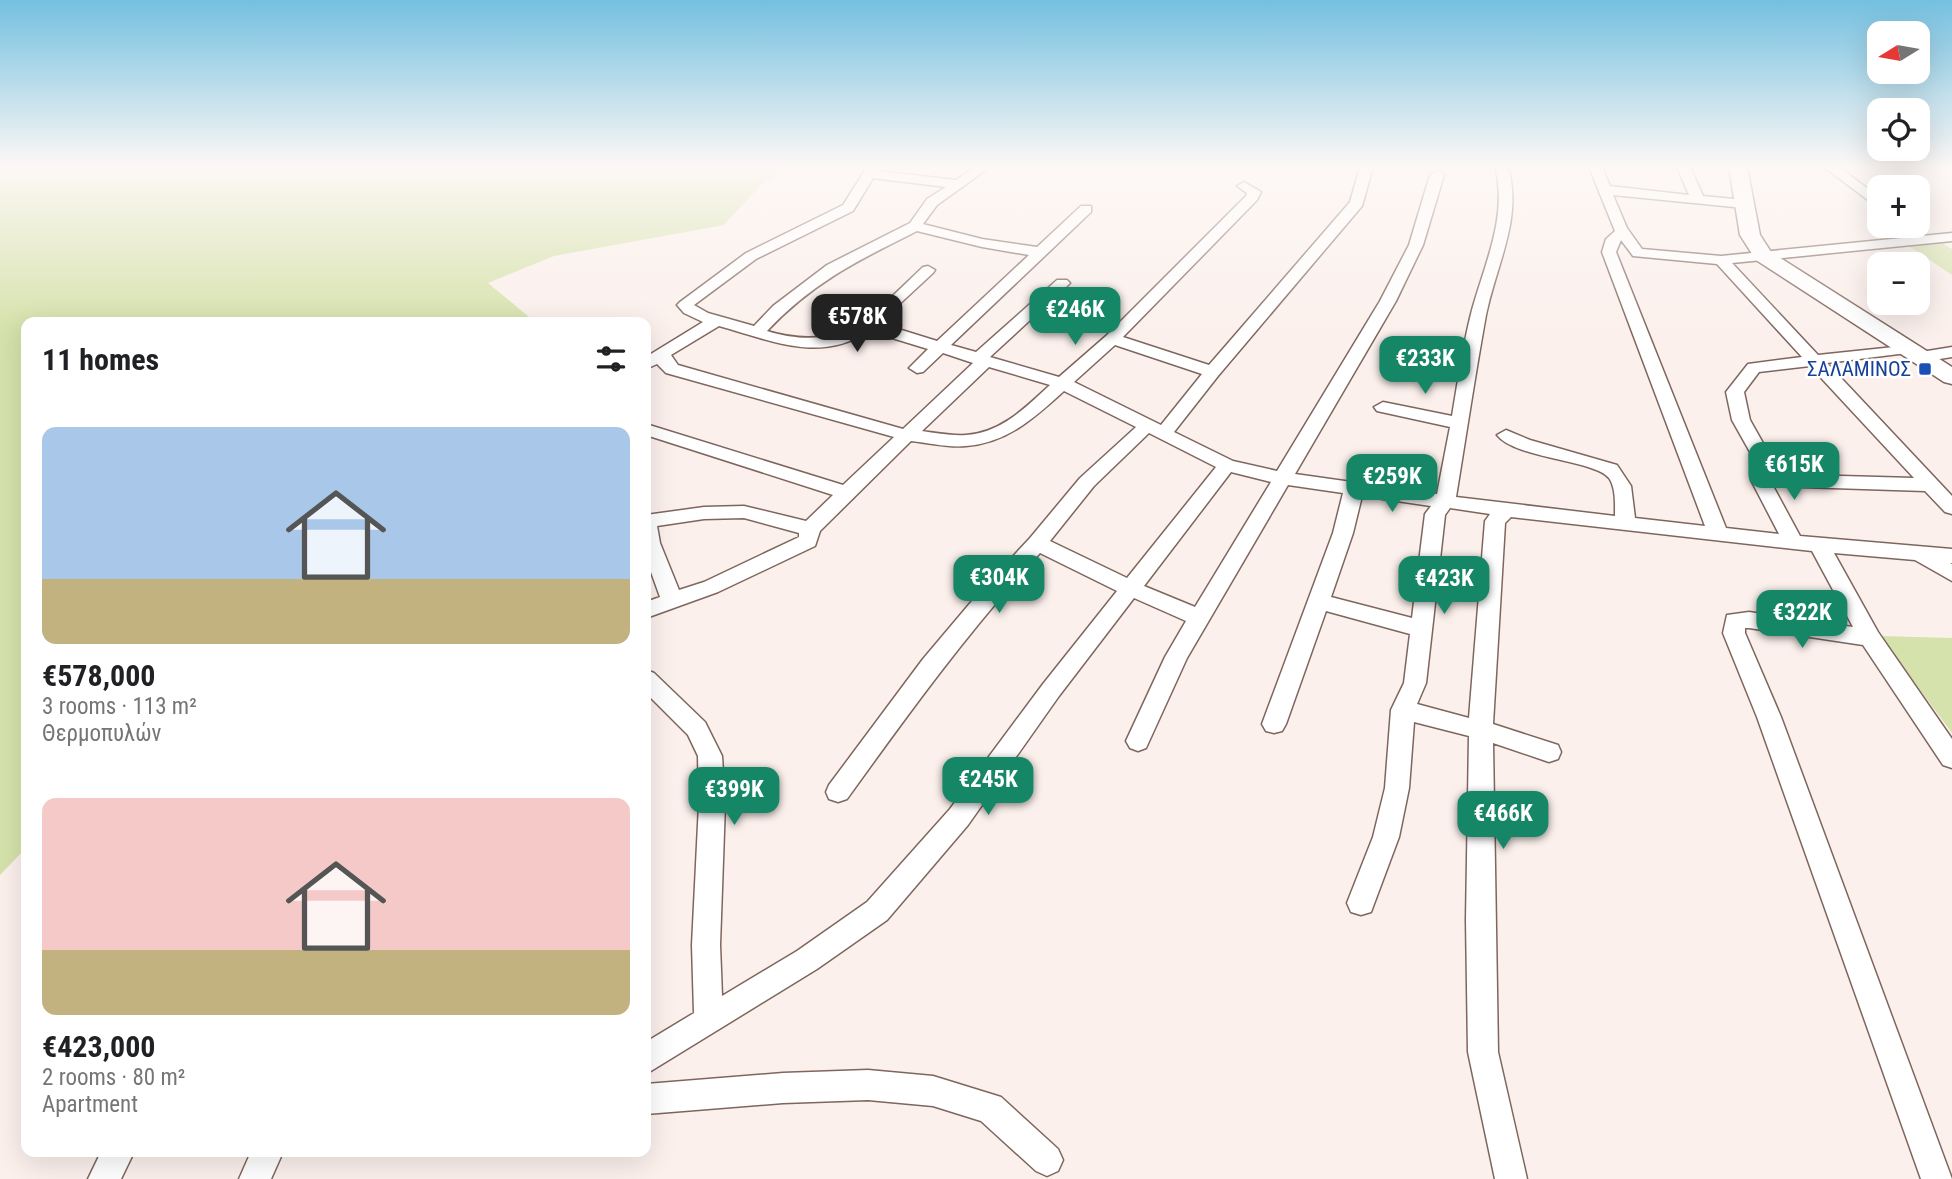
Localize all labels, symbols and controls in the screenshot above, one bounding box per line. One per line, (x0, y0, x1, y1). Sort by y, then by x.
north arrow (1867, 21, 1930, 84)
map controls (1867, 21, 1930, 315)
button: locate (1867, 98, 1930, 161)
button: + (1867, 175, 1930, 238)
button: − (1867, 252, 1930, 315)
pin: €246K (1026, 288, 1124, 347)
pin: €578K (808, 294, 906, 354)
text: €246K (1045, 296, 1105, 323)
text: €578K (827, 303, 887, 330)
pin: €233K (1376, 336, 1474, 396)
icon: filters (592, 340, 630, 378)
text: 11 homes (42, 342, 159, 377)
text: €233K (1395, 345, 1455, 372)
place label: ΣΑΛΑΜΙΝΟΣ (1807, 357, 1911, 381)
marker: ΣΑΛΑΜΙΝΟΣ (1917, 361, 1933, 377)
pin: €615K (1745, 442, 1843, 502)
text: €615K (1764, 451, 1824, 478)
pin: €259K (1343, 454, 1441, 514)
text: €259K (1362, 463, 1422, 490)
icon: home (273, 472, 399, 598)
pin: €304K (950, 556, 1048, 615)
pin: €423K (1395, 556, 1493, 616)
text: €304K (969, 564, 1029, 591)
text: €423K (1414, 565, 1474, 592)
pin: €322K (1753, 590, 1851, 650)
text: €322K (1772, 599, 1832, 626)
text: €578,000 (42, 658, 155, 693)
text: 3 rooms · 113 m² (42, 693, 197, 720)
text: Θερμοπυλών (42, 720, 161, 747)
pin: €245K (939, 758, 1037, 817)
text: €245K (958, 766, 1018, 793)
pin: €399K (685, 768, 783, 827)
text: €399K (704, 776, 764, 803)
pin: €466K (1454, 792, 1552, 851)
text: €466K (1473, 800, 1533, 827)
icon: home (273, 843, 399, 969)
text: €423,000 (42, 1029, 155, 1064)
text: 2 rooms · 80 m² (42, 1064, 185, 1091)
text: Apartment (42, 1091, 138, 1118)

